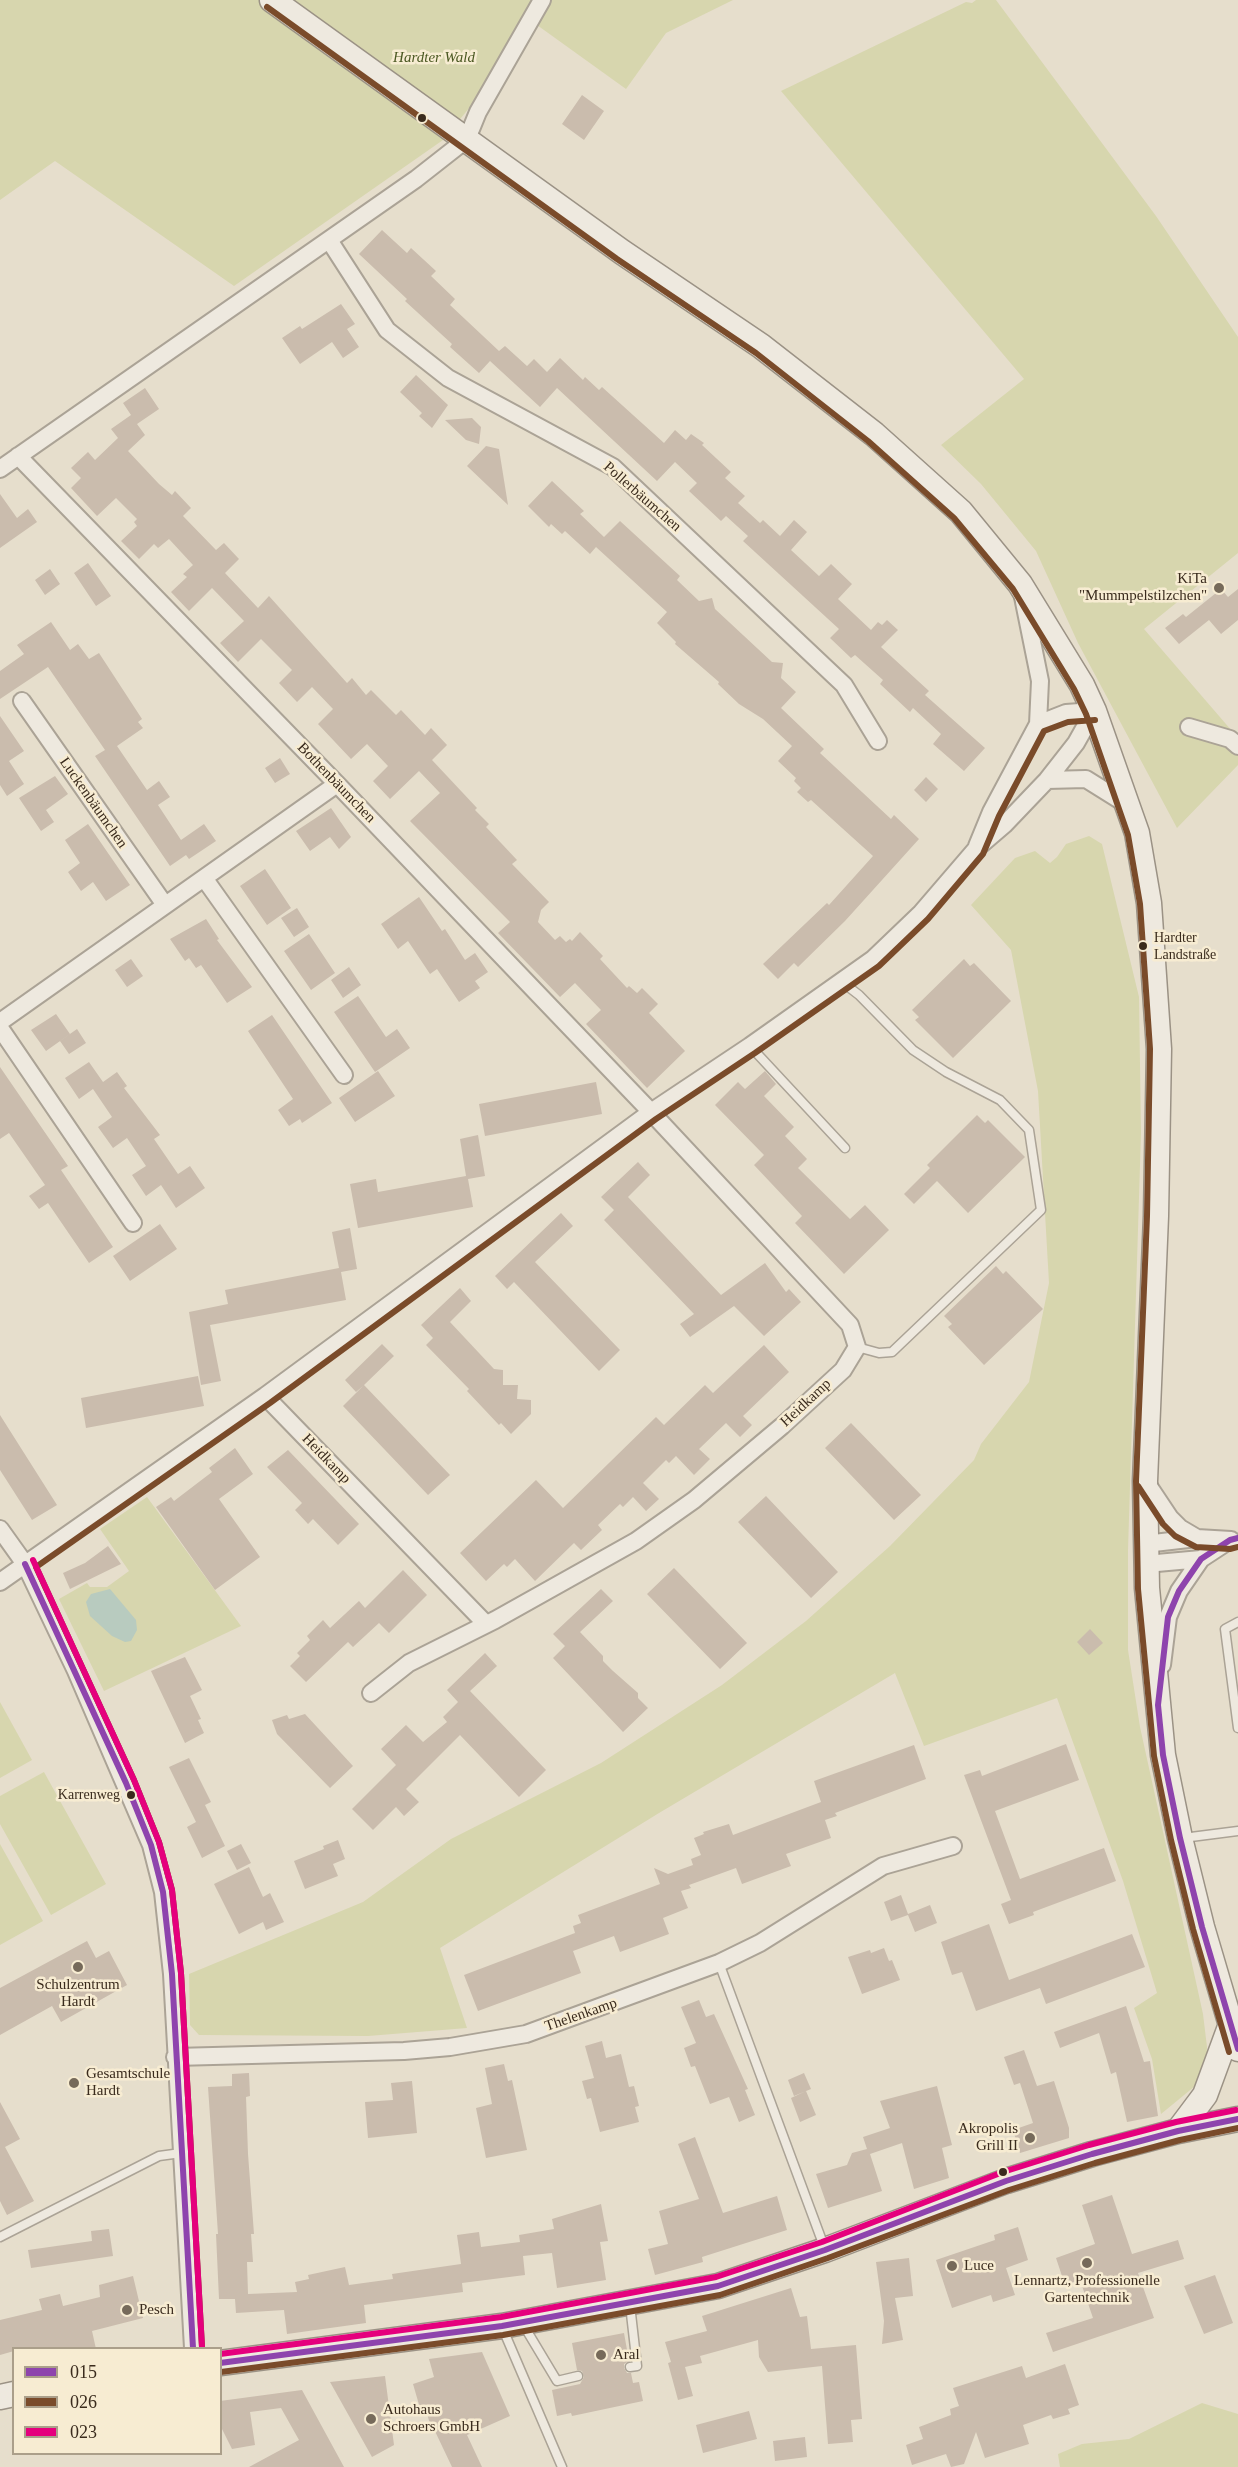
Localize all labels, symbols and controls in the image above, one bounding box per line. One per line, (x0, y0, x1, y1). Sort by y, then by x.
park label: Hardter Wald (393, 49, 475, 67)
unlabelled marker (416, 112, 428, 124)
street label: Pollerbäumchen (599, 458, 685, 536)
place label: KiTa "Mummpelstilzchen" (1079, 570, 1207, 605)
marker: KiTa "Mummpelstilzchen" (1212, 581, 1226, 595)
street label: Bothenbäumchen (293, 739, 379, 827)
street label: Luckenbäumchen (55, 754, 131, 852)
place label: Hardter Landstraße (1154, 930, 1216, 963)
marker: Hardter Landstraße (1137, 940, 1149, 952)
street label: Heidkamp (777, 1375, 835, 1431)
street label: Heidkamp (298, 1430, 354, 1488)
place label: Karrenweg (58, 1787, 120, 1803)
marker: Karrenweg (125, 1789, 137, 1801)
marker: Schulzentrum Hardt (71, 1960, 85, 1974)
place label: Schulzentrum Hardt (36, 1976, 120, 2011)
street label: Thelenkamp (543, 1994, 619, 2036)
place label: Gesamtschule Hardt (86, 2065, 170, 2100)
marker: Gesamtschule Hardt (67, 2076, 81, 2090)
place label: Akropolis Grill II (958, 2120, 1018, 2155)
marker: Akropolis Grill II (1023, 2131, 1037, 2145)
unlabelled marker (997, 2166, 1009, 2178)
marker: Lennartz, Professionelle Gartentechnik (1080, 2256, 1094, 2270)
place label: Luce (964, 2257, 994, 2275)
marker: Luce (945, 2259, 959, 2273)
place label: Lennartz, Professionelle Gartentechnik (1014, 2272, 1160, 2307)
place label: Pesch (139, 2301, 174, 2319)
marker: Pesch (120, 2303, 134, 2317)
place label: Aral (613, 2346, 640, 2364)
legend (12, 2347, 222, 2455)
marker: Aral (594, 2348, 608, 2362)
text: 015 (70, 2362, 97, 2382)
text: 026 (70, 2392, 97, 2412)
place label: Autohaus Schroers GmbH (383, 2401, 480, 2436)
marker: Autohaus Schroers GmbH (364, 2412, 378, 2426)
text: 023 (70, 2422, 97, 2442)

